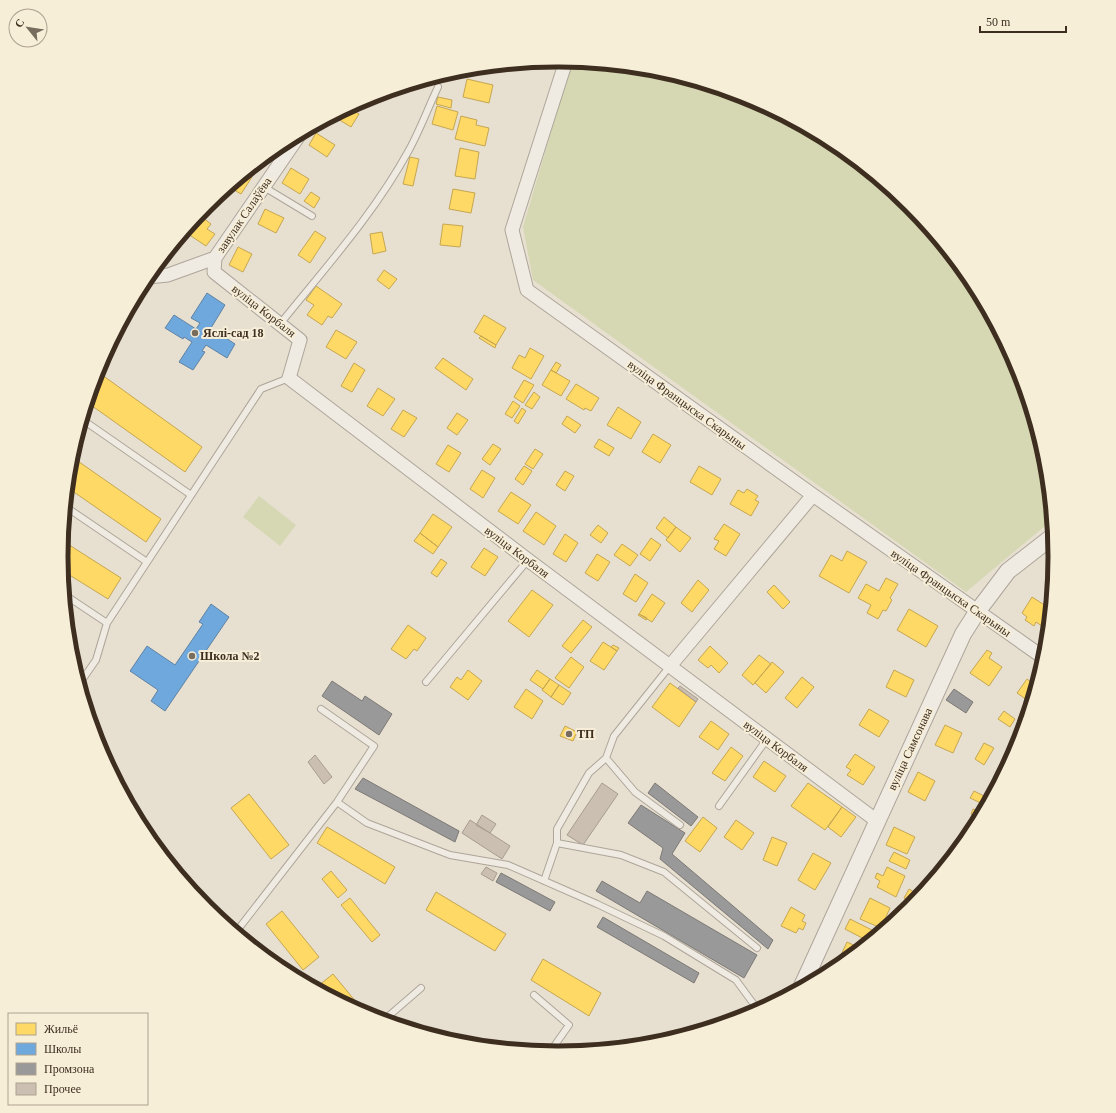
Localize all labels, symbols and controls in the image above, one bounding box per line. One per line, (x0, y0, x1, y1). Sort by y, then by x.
north arrow (8, 8, 48, 48)
scale bar (980, 8, 1066, 34)
text: 50 m (986, 15, 1011, 29)
text: С (12, 17, 27, 29)
street label: завулак Салаўёва (214, 174, 275, 255)
street label: вуліца Корбаля (229, 282, 299, 341)
place label: Яслі-сад 18 (203, 326, 264, 340)
marker: Яслі-сад 18 (190, 328, 200, 338)
street label: вуліца Францыска Скарыны (625, 357, 749, 453)
street label: вуліца Корбаля (482, 523, 552, 581)
street label: вуліца Францыска Скарыны (888, 546, 1014, 640)
place label: Школа №2 (200, 649, 260, 663)
marker: Школа №2 (187, 651, 197, 661)
street label: вуліца Самсонава (885, 705, 936, 793)
street label: вуліца Корбаля (741, 717, 811, 775)
place label: ТП (577, 727, 595, 741)
marker: ТП (564, 729, 574, 739)
legend (8, 1013, 148, 1105)
text: Жильё (44, 1022, 78, 1036)
text: Школы (44, 1042, 81, 1056)
text: Промзона (44, 1062, 95, 1076)
text: Прочее (44, 1082, 81, 1096)

